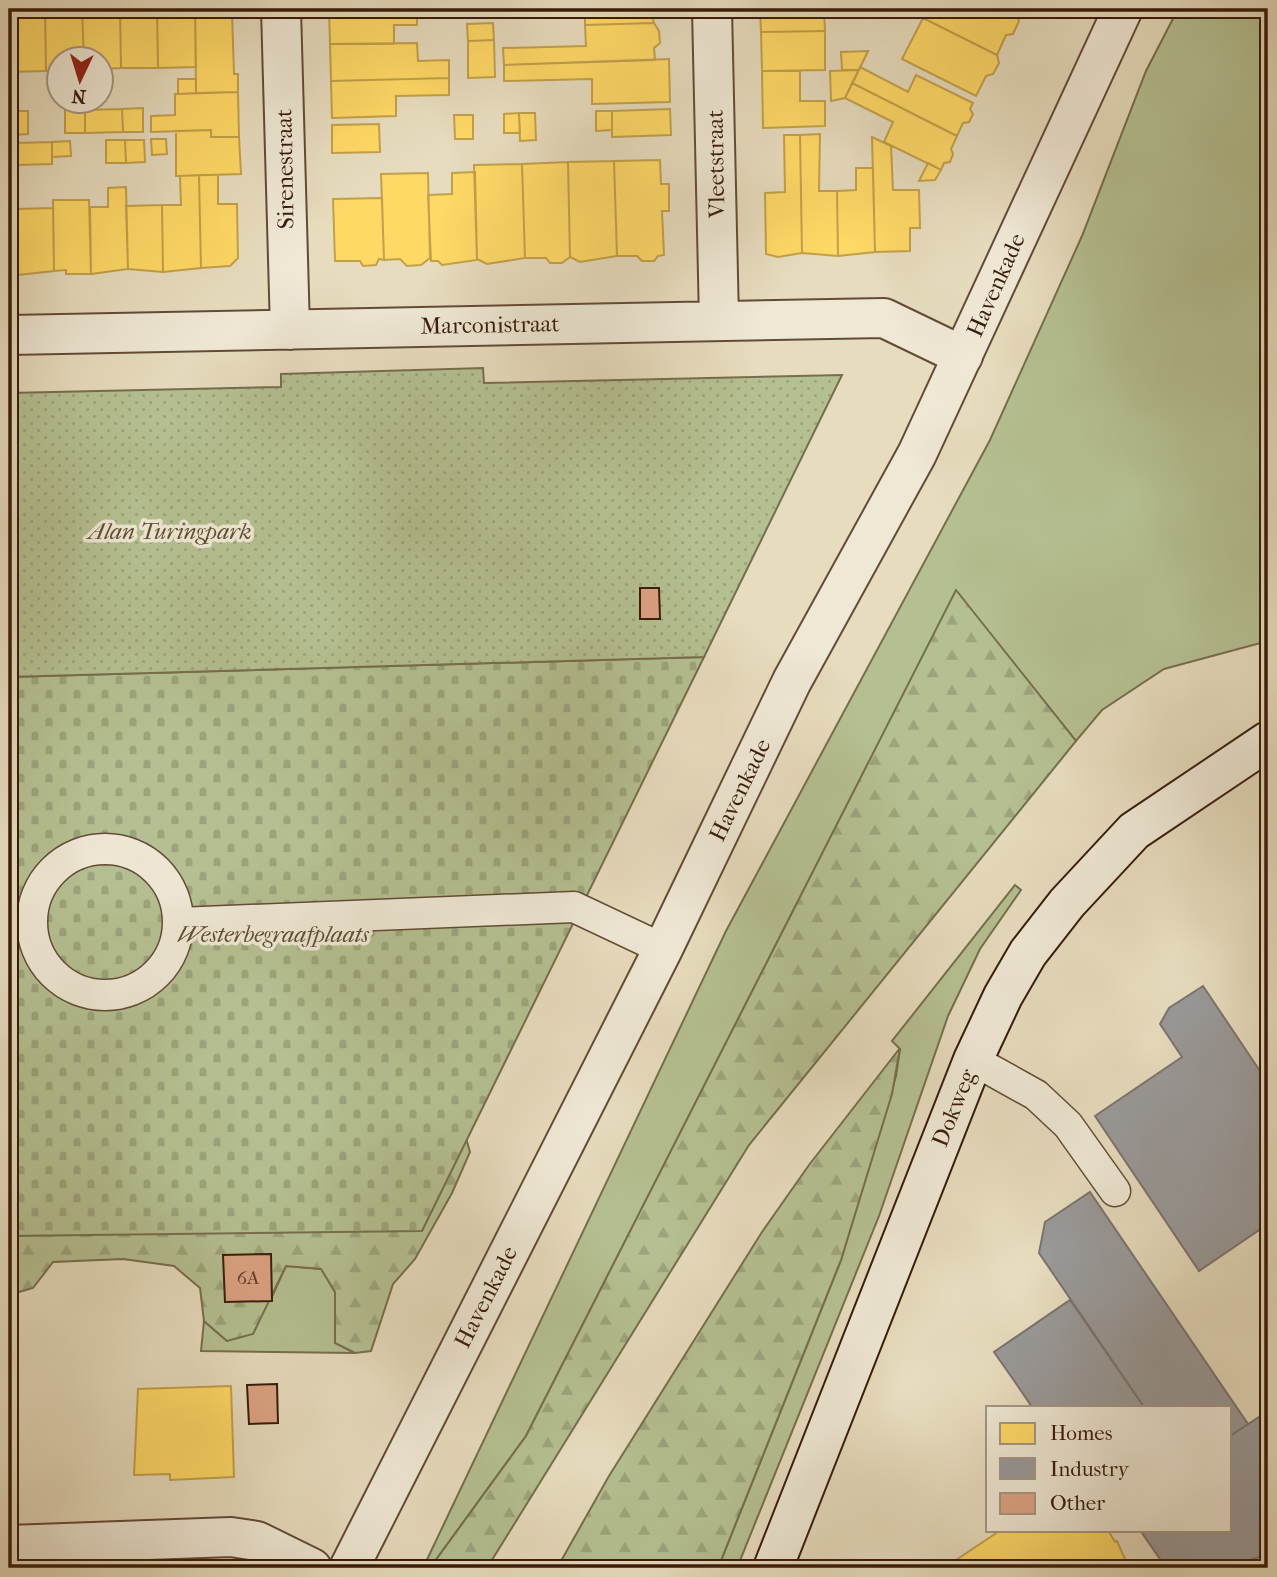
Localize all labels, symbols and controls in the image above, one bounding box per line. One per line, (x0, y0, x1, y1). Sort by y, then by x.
north arrow (46, 46, 116, 116)
text: N (70, 84, 87, 107)
street label: Sirenestraat (270, 109, 300, 229)
street label: Vleetstraat (702, 110, 730, 219)
street label: Havenkade (961, 229, 1031, 341)
street label: Marconistraat (420, 310, 560, 340)
park label: Alan Turingpark (85, 518, 252, 545)
street label: Havenkade (704, 734, 776, 846)
park label: Westerbegraafplaats (177, 921, 370, 948)
street label: Dokweg (926, 1065, 982, 1151)
street label: Havenkade (449, 1242, 523, 1352)
house number: 6A (237, 1267, 260, 1289)
legend (986, 1406, 1232, 1532)
text: Homes (1050, 1421, 1113, 1445)
text: Industry (1050, 1457, 1130, 1481)
text: Other (1050, 1491, 1105, 1515)

